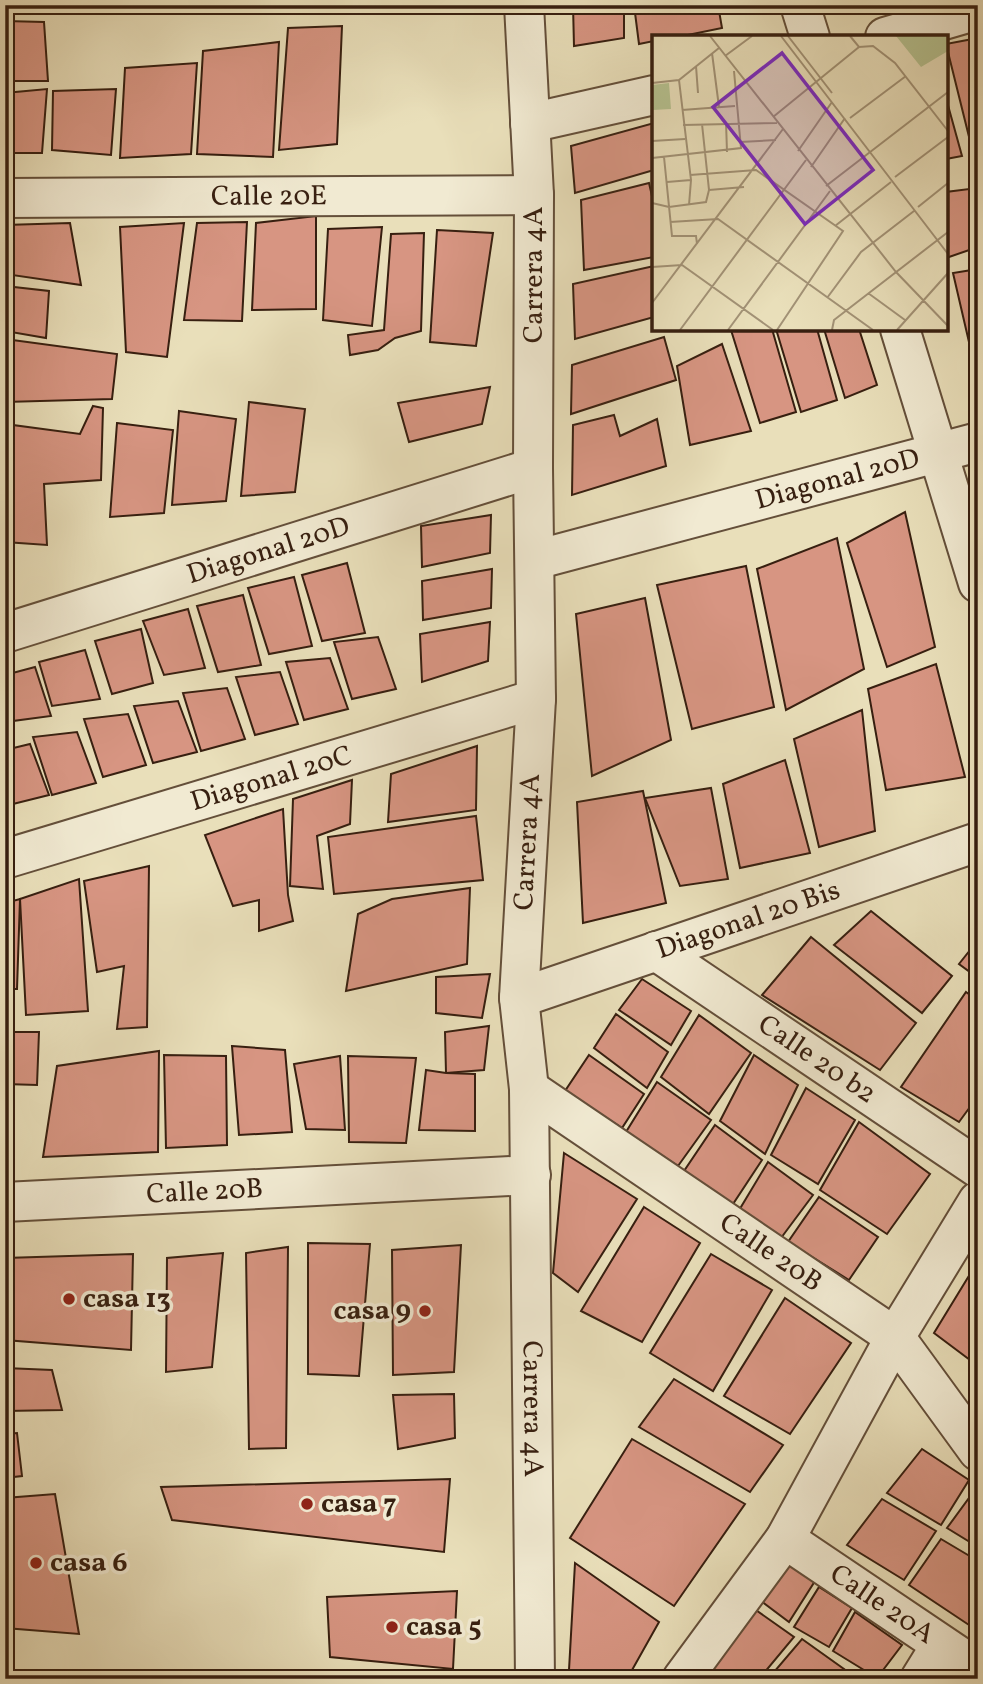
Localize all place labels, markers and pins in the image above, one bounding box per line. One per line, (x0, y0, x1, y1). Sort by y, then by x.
place label: casa 13 (83, 1280, 171, 1319)
marker: casa 13 (61, 1291, 77, 1307)
place label: casa 9 (333, 1292, 411, 1331)
marker: casa 9 (417, 1303, 433, 1319)
place label: casa 7 (321, 1485, 397, 1524)
marker: casa 7 (299, 1496, 315, 1512)
place label: casa 6 (50, 1544, 128, 1583)
marker: casa 6 (28, 1555, 44, 1571)
place label: casa 5 (406, 1608, 482, 1647)
marker: casa 5 (384, 1619, 400, 1635)

